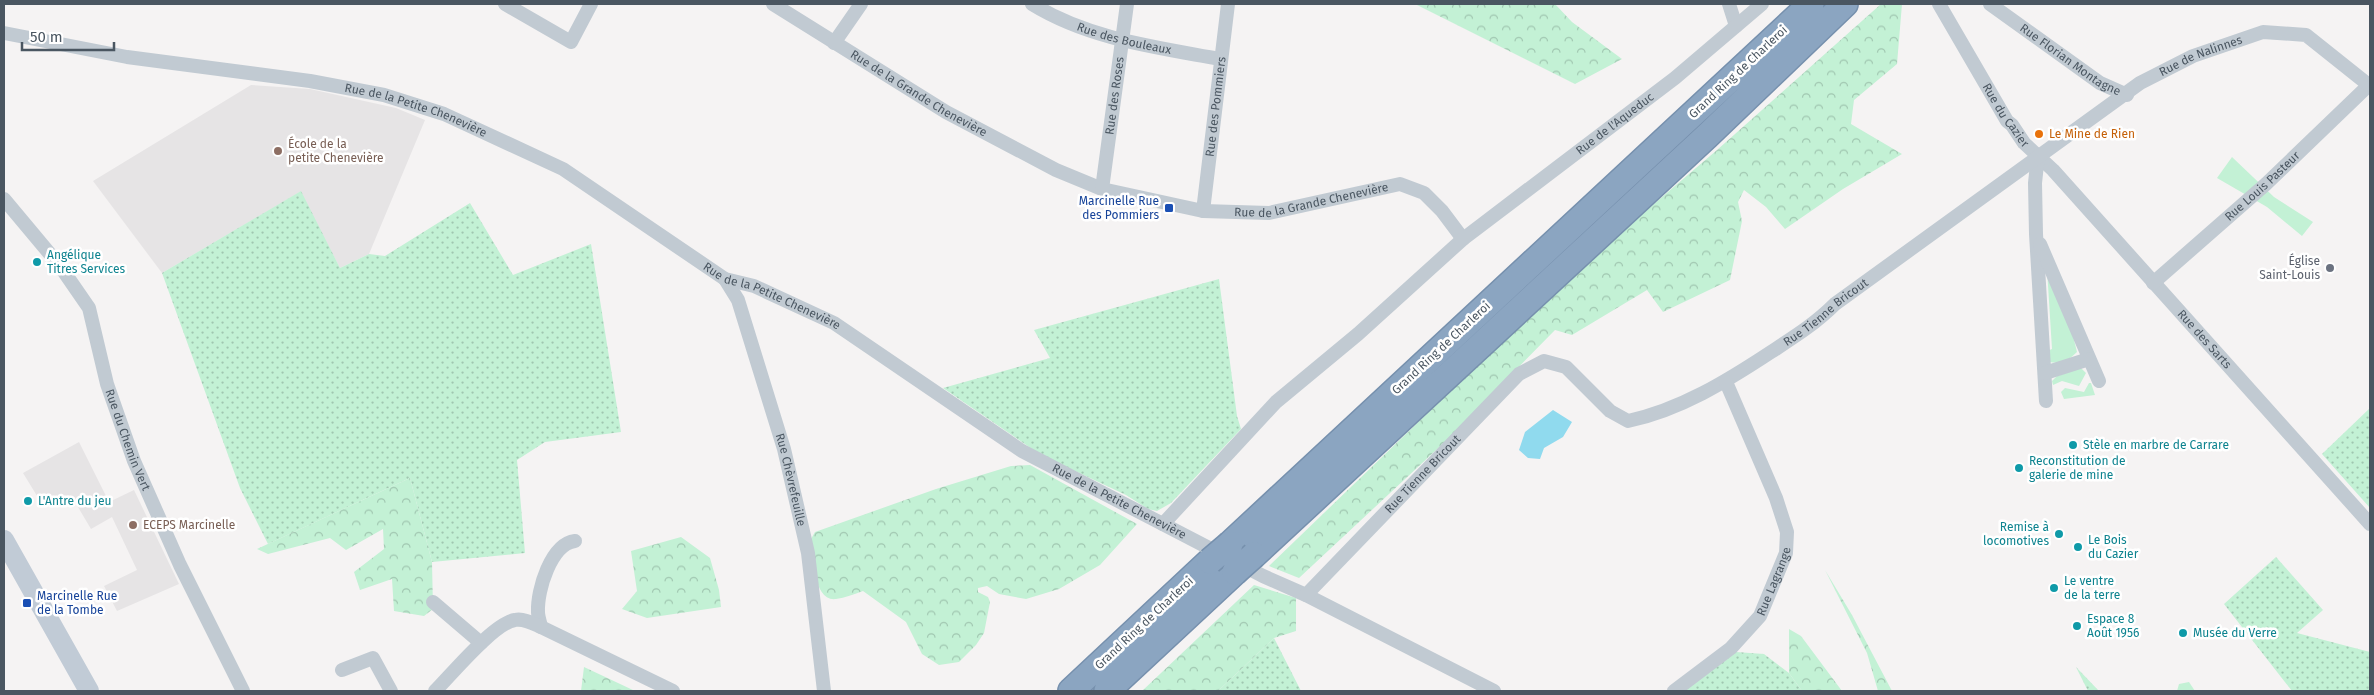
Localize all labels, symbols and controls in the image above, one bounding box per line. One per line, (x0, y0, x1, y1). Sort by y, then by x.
scale bar (22, 20, 115, 52)
street label: Rue des Bouleaux (1075, 20, 1173, 57)
street label: Rue Florian Montagne (2017, 21, 2123, 98)
street label: Grand Ring de Charleroi (1686, 23, 1790, 121)
text: 50 m (30, 28, 63, 46)
street label: Rue de Nalinnes (2157, 33, 2244, 79)
street label: Rue de la Grande Chenevière (848, 47, 989, 139)
street label: Rue des Roses (1102, 56, 1127, 136)
street label: Rue des Pommiers (1203, 56, 1229, 158)
street label: Rue de la Petite Chenevière (344, 81, 489, 140)
street label: Rue du Cazier (1980, 81, 2032, 151)
street label: Rue de l'Aqueduc (1573, 90, 1657, 158)
place label: Le Mine de Rien (2049, 127, 2135, 141)
marker: Le Mine de Rien (2033, 128, 2045, 140)
place label: École de la petite Chenevière (288, 136, 384, 165)
marker: École de la petite Chenevière (272, 145, 284, 157)
street label: Rue Louis Pasteur (2222, 148, 2303, 224)
street label: Rue de la Grande Chenevière (1234, 180, 1390, 220)
place label: Marcinelle Rue des Pommiers (1079, 194, 1159, 222)
marker: Marcinelle Rue des Pommiers (1163, 202, 1175, 214)
place label: Angélique Titres Services (47, 248, 126, 276)
place label: Église Saint-Louis (2259, 253, 2320, 282)
marker: Angélique Titres Services (31, 256, 43, 268)
street label: Rue de la Petite Chenevière (701, 259, 843, 333)
marker: Église Saint-Louis (2324, 262, 2336, 274)
street label: Rue Tienne Bricout (1781, 275, 1871, 349)
street label: Grand Ring de Charleroi (1389, 299, 1493, 397)
street label: Rue des Sarts (2174, 307, 2235, 372)
street label: Rue du Chemin Vert (102, 387, 153, 493)
street label: Rue Chèvrefeuille (773, 431, 809, 528)
street label: Rue Tienne Bricout (1382, 432, 1464, 516)
place label: Stèle en marbre de Carrare (2083, 438, 2229, 452)
marker: Stèle en marbre de Carrare (2067, 439, 2079, 451)
place label: Reconstitution de galerie de mine (2029, 454, 2125, 482)
street label: Rue de la Petite Chenevière (1050, 461, 1189, 542)
marker: Reconstitution de galerie de mine (2013, 462, 2025, 474)
place label: L'Antre du jeu (38, 494, 112, 508)
marker: L'Antre du jeu (22, 495, 34, 507)
place label: ECEPS Marcinelle (143, 518, 235, 532)
marker: ECEPS Marcinelle (127, 519, 139, 531)
place label: Remise à locomotives (1983, 520, 2049, 548)
marker: Remise à locomotives (2053, 528, 2065, 540)
place label: Le Bois du Cazier (2088, 533, 2139, 561)
marker: Le Bois du Cazier (2072, 541, 2084, 553)
street label: Rue Lagrange (1754, 547, 1793, 618)
street label: Grand Ring de Charleroi (1092, 574, 1196, 672)
place label: Le ventre de la terre (2064, 574, 2120, 602)
marker: Le ventre de la terre (2048, 582, 2060, 594)
place label: Marcinelle Rue de la Tombe (37, 589, 117, 617)
marker: Marcinelle Rue de la Tombe (21, 597, 33, 609)
place label: Espace 8 Août 1956 (2087, 612, 2139, 640)
marker: Espace 8 Août 1956 (2071, 620, 2083, 632)
place label: Musée du Verre (2193, 626, 2277, 640)
marker: Musée du Verre (2177, 627, 2189, 639)

